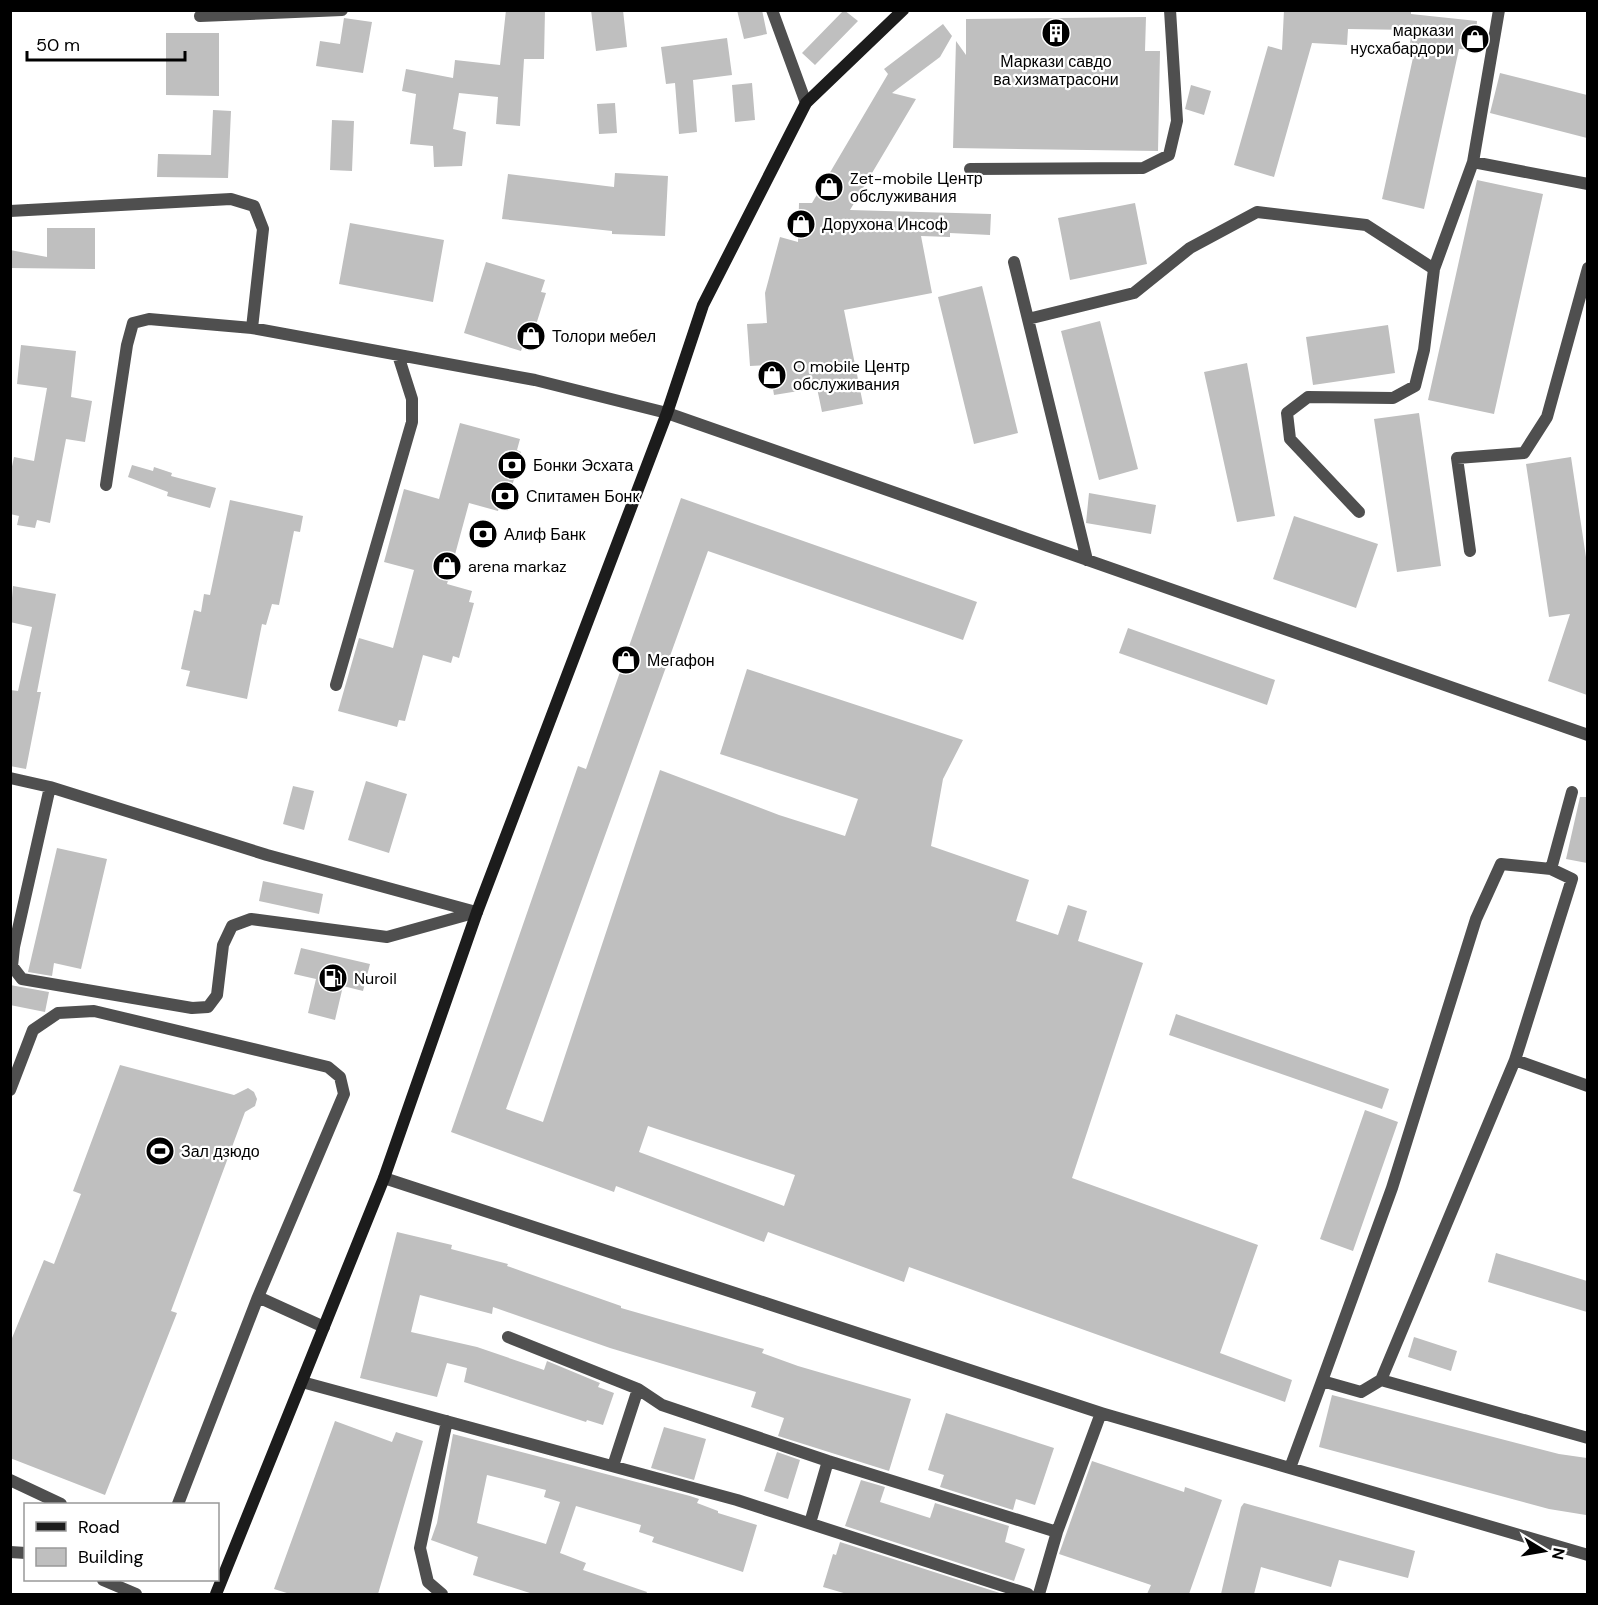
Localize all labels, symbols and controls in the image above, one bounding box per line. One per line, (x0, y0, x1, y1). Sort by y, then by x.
building icon: Маркази савдо ва хизматрасони (1040, 17, 1072, 49)
place label: маркази нусхабардори (1350, 20, 1454, 59)
shop icon: маркази нусхабардори (1459, 23, 1491, 55)
scale bar (27, 24, 184, 62)
text: 50 m (36, 33, 80, 57)
place label: Маркази савдо ва хизматрасони (993, 51, 1119, 90)
place label: Zet-mobile Центр обслуживания (850, 168, 983, 207)
shop icon: Zet-mobile Центр обслуживания (813, 171, 845, 203)
shop icon: Дорухона Инсоф (785, 208, 817, 240)
place label: Дорухона Инсоф (822, 214, 948, 235)
shop icon: Толори мебел (515, 320, 547, 352)
place label: Толори мебел (552, 326, 656, 347)
place label: O mobile Центр обслуживания (793, 356, 910, 395)
shop icon: O mobile Центр обслуживания (756, 359, 788, 391)
bank icon: Бонки Эсхата (496, 449, 528, 481)
place label: Бонки Эсхата (533, 455, 633, 476)
bank icon: Спитамен Бонк (489, 480, 521, 512)
place label: Спитамен Бонк (526, 486, 640, 507)
bank icon: Алиф Банк (467, 518, 499, 550)
place label: Алиф Банк (504, 524, 587, 545)
shop icon: arena markaz (431, 550, 463, 582)
place label: arena markaz (468, 556, 566, 577)
shop icon: Мегафон (610, 644, 642, 676)
place label: Мегафон (647, 650, 715, 671)
fuel station icon: Nuroil (317, 962, 349, 994)
place label: Nuroil (354, 968, 397, 989)
sports icon: Зал дзюдо (144, 1135, 176, 1167)
place label: Зал дзюдо (181, 1141, 260, 1162)
legend (24, 1503, 219, 1581)
text: Road (78, 1515, 120, 1539)
north arrow (1514, 1521, 1574, 1581)
text: Building (78, 1545, 143, 1569)
text: N (1547, 1546, 1570, 1561)

